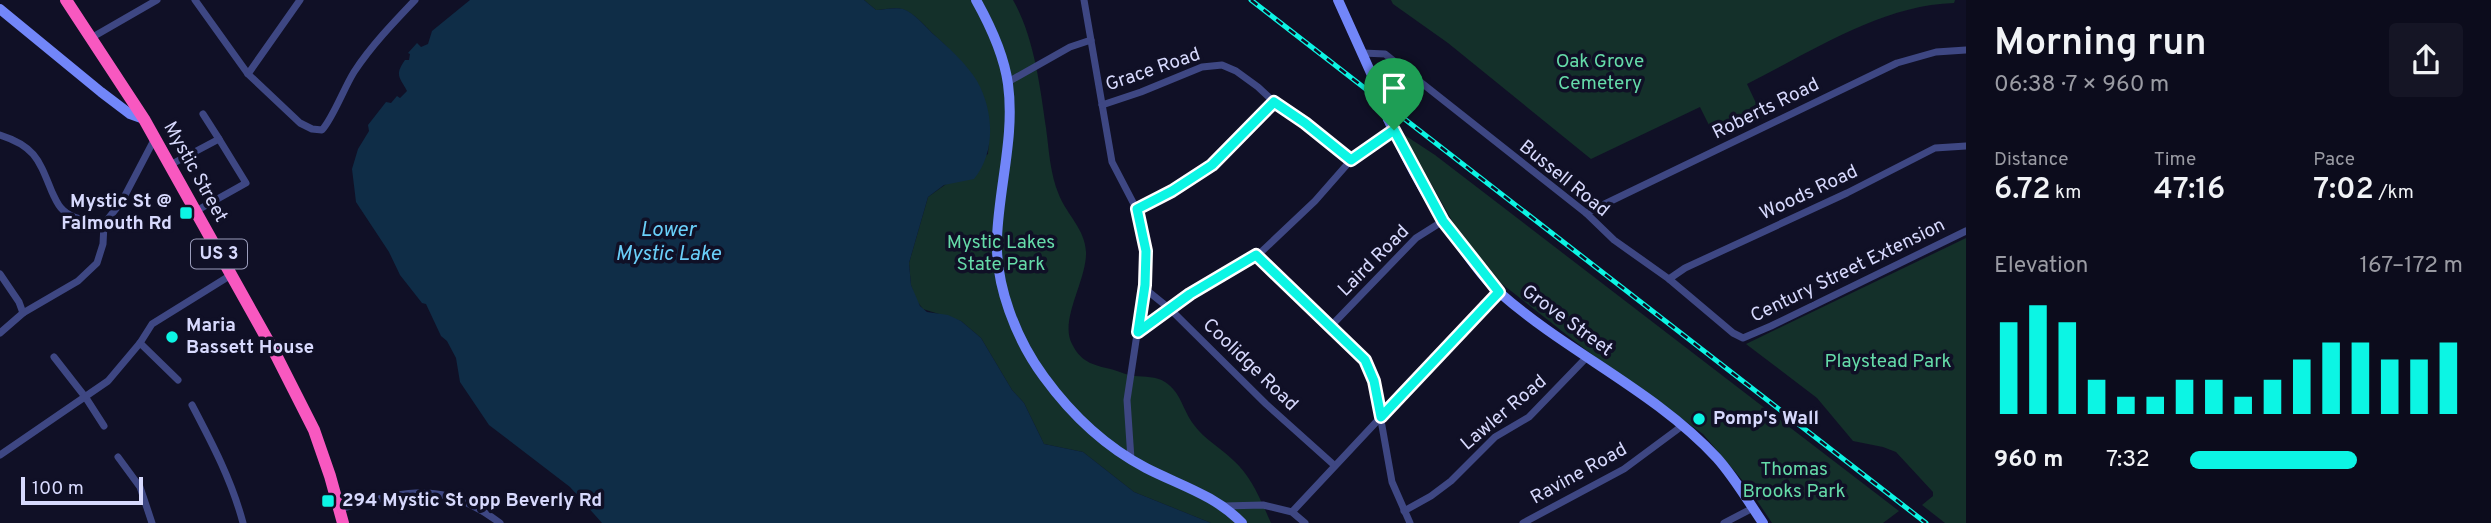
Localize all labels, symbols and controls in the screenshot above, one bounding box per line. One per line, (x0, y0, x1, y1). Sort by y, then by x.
text: Morning run (1994, 20, 2207, 69)
button: share (2389, 23, 2463, 97)
street label: Grace Road (1102, 43, 1204, 97)
park label: Oak Grove Cemetery (1556, 50, 1644, 96)
pin (1364, 58, 1424, 130)
icon: arrive (1375, 69, 1413, 107)
text: 06:38 · 7 × 960 m (1994, 71, 2169, 100)
street label: Roberts Road (1709, 73, 1823, 145)
street label: Mystic Street (157, 117, 233, 227)
street label: Bussell Road (1514, 135, 1614, 223)
text: Distance (1994, 148, 2069, 172)
text: Time (2154, 148, 2196, 172)
text: Pace (2313, 148, 2355, 172)
street label: Woods Road (1756, 160, 1862, 226)
text: 6.72 (1994, 172, 2051, 209)
text: 47:16 (2154, 172, 2225, 209)
text: 7:02 (2313, 172, 2374, 209)
text: km (2051, 181, 2081, 205)
text: /km (2374, 181, 2414, 205)
place label: Mystic St @ Falmouth Rd (61, 190, 172, 236)
marker: Mystic St @ Falmouth Rd (178, 205, 194, 221)
street label: Century Street Extension (1747, 213, 1949, 329)
water label: Lower Mystic Lake (615, 217, 722, 268)
street label: Laird Road (1333, 220, 1415, 302)
park label: Mystic Lakes State Park (947, 231, 1055, 277)
road number: US 3 (191, 240, 247, 268)
text: Elevation (1994, 252, 2089, 281)
text: 167–172 m (2359, 252, 2463, 281)
street label: Grove Street (1517, 280, 1617, 362)
street label: Coolidge Road (1197, 313, 1303, 417)
place label: Maria Bassett House (186, 314, 314, 360)
marker: Maria Bassett House (164, 329, 180, 345)
park label: Playstead Park (1824, 350, 1952, 374)
street label: Lawler Road (1456, 370, 1552, 456)
place label: Pomp's Wall (1713, 407, 1819, 431)
marker: Pomp's Wall (1691, 411, 1707, 427)
street label: Ravine Road (1527, 438, 1631, 510)
text: 960 m (1994, 446, 2063, 475)
text: 7:32 (2106, 446, 2150, 475)
park label: Thomas Brooks Park (1742, 458, 1846, 504)
scale bar (21, 474, 144, 506)
text: 100 m (32, 477, 84, 501)
place label: 294 Mystic St opp Beverly Rd (342, 489, 602, 513)
marker: 294 Mystic St opp Beverly Rd (320, 493, 336, 509)

